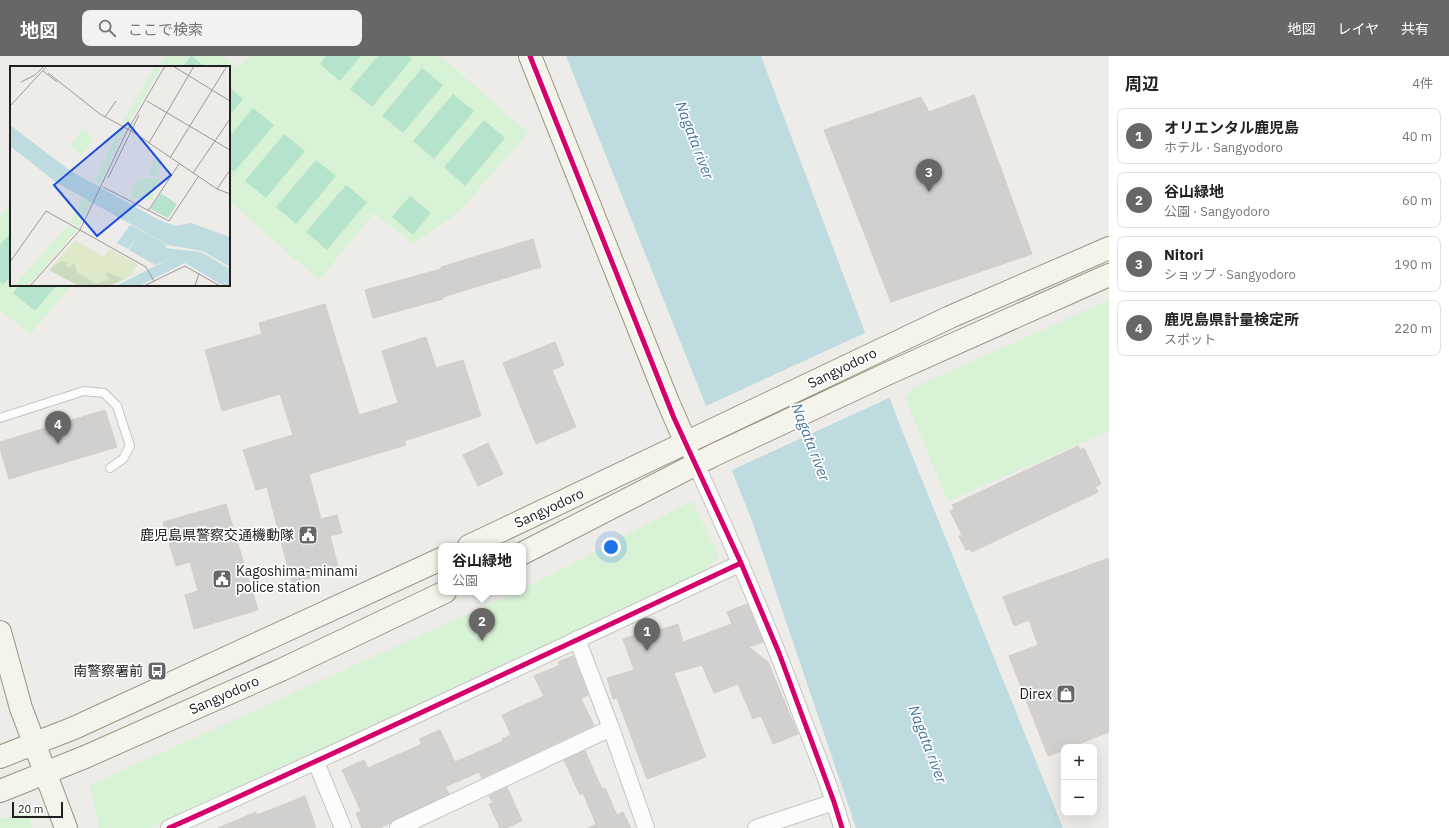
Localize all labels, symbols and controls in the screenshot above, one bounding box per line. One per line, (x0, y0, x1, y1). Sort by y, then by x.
search box (82, 10, 362, 46)
icon: search (96, 17, 118, 39)
text: 地図 (20, 18, 58, 42)
text: ここで検索 (128, 20, 203, 39)
text: 地図 (1287, 20, 1315, 38)
text: レイヤ (1337, 20, 1379, 38)
text: 共有 (1401, 20, 1429, 38)
inset map (10, 66, 230, 286)
text: 周辺 (1125, 73, 1159, 95)
text: 4件 (1412, 75, 1433, 92)
water label: Nagata river (671, 98, 719, 182)
text: オリエンタル鹿児島 (1164, 118, 1299, 137)
text: 1 (1135, 128, 1143, 145)
text: 40 m (1402, 128, 1432, 145)
text: ホテル · Sangyodoro (1164, 139, 1283, 156)
pin: 3 (916, 159, 942, 192)
text: 谷山緑地 (1164, 182, 1224, 201)
text: 2 (1135, 192, 1143, 209)
text: 60 m (1402, 192, 1432, 209)
text: 公園 · Sangyodoro (1164, 203, 1270, 220)
text: Nitori (1164, 245, 1204, 264)
text: 3 (1135, 256, 1143, 273)
text: 190 m (1394, 256, 1432, 273)
text: ショップ · Sangyodoro (1164, 266, 1296, 283)
text: 鹿児島県計量検定所 (1164, 310, 1299, 329)
text: 4 (1135, 320, 1143, 337)
text: 220 m (1394, 320, 1432, 337)
text: スポット (1164, 331, 1216, 348)
street label: Sangyodoro (805, 343, 880, 392)
water label: Nagata river (787, 400, 835, 484)
pin: 4 (45, 411, 71, 444)
street label: Sangyodoro (511, 484, 587, 532)
public building icon: 鹿児島県警察交通機動隊 (297, 524, 319, 546)
place label: 鹿児島県警察交通機動隊 (140, 526, 294, 544)
your location (601, 537, 621, 557)
popup (438, 543, 526, 595)
text: 谷山緑地 (452, 551, 512, 570)
place label: Kagoshima-minami police station (236, 562, 358, 596)
public building icon: Kagoshima-minami police station (211, 568, 233, 590)
text: 公園 (452, 572, 478, 589)
pin: 2 (469, 608, 495, 641)
pin: 1 (634, 618, 660, 651)
bus stop icon: 南警察署前 (146, 660, 168, 682)
place label: 南警察署前 (73, 662, 143, 680)
street label: Sangyodoro (186, 672, 262, 718)
shop icon: Direx (1055, 683, 1077, 705)
place label: Direx (1019, 685, 1052, 703)
water label: Nagata river (904, 702, 952, 786)
map controls (1061, 744, 1097, 816)
button: + (1061, 744, 1097, 780)
button: − (1061, 780, 1097, 816)
scale bar (12, 800, 63, 819)
text: 20 m (18, 802, 43, 816)

